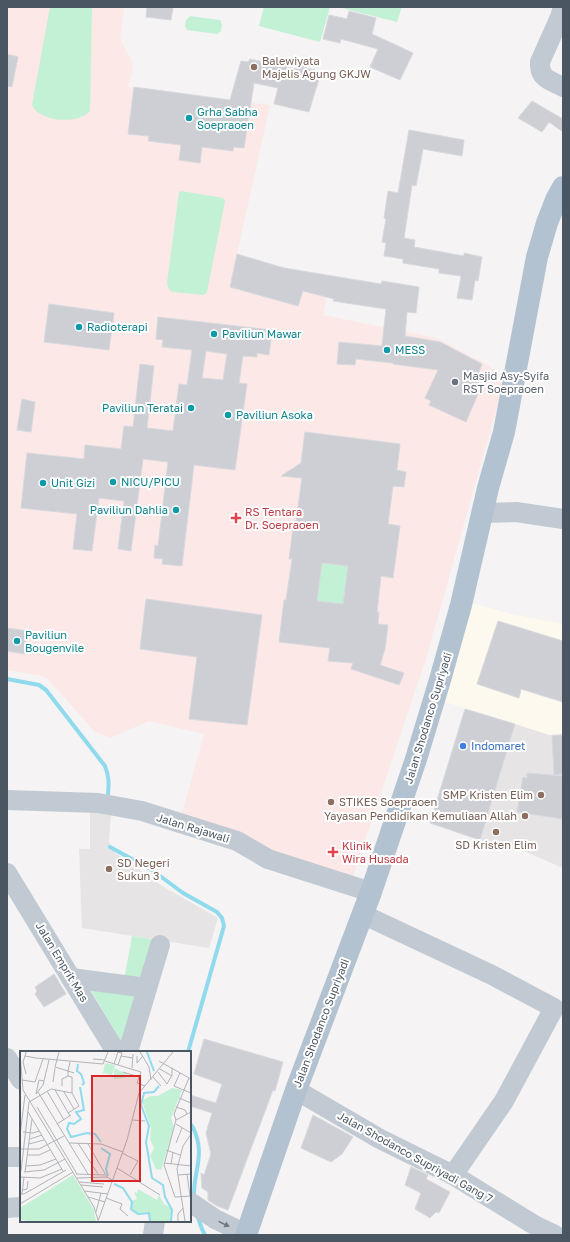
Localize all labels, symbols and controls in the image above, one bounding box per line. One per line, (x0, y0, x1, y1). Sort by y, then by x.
place label: Balewiyata Majelis Agung GKJW (262, 54, 371, 80)
marker: Balewiyata Majelis Agung GKJW (249, 62, 259, 72)
place label: Grha Sabha Soepraoen (197, 105, 258, 131)
marker: Grha Sabha Soepraoen (184, 113, 194, 123)
place label: Radioterapi (87, 320, 148, 333)
marker: Radioterapi (74, 322, 84, 332)
place label: Paviliun Mawar (222, 327, 302, 340)
marker: Paviliun Mawar (209, 329, 219, 339)
place label: MESS (395, 343, 425, 356)
marker: MESS (382, 345, 392, 355)
place label: Masjid Asy-Syifa RST Soepraoen (463, 369, 549, 395)
marker: Masjid Asy-Syifa RST Soepraoen (450, 377, 460, 387)
place label: Paviliun Teratai (102, 401, 183, 414)
marker: Paviliun Teratai (186, 403, 196, 413)
place label: Paviliun Asoka (236, 408, 313, 421)
marker: Paviliun Asoka (223, 410, 233, 420)
place label: NICU/PICU (121, 475, 180, 488)
place label: Unit Gizi (51, 476, 95, 489)
marker: NICU/PICU (108, 477, 118, 487)
marker: Unit Gizi (38, 478, 48, 488)
place label: Paviliun Dahlia (90, 503, 168, 516)
marker: Paviliun Dahlia (171, 505, 181, 515)
place label: RS Tentara Dr. Soepraoen (245, 505, 319, 531)
marker: RS Tentara Dr. Soepraoen (230, 512, 242, 524)
place label: Paviliun Bougenvile (25, 628, 84, 654)
marker: Paviliun Bougenvile (12, 636, 22, 646)
street label: Jalan Shodanco Supriyadi (401, 651, 454, 785)
place label: Indomaret (471, 739, 526, 752)
marker: Indomaret (458, 741, 468, 751)
place label: SMP Kristen Elim (443, 788, 533, 801)
marker: SMP Kristen Elim (536, 790, 546, 800)
place label: STIKES Soepraoen (339, 795, 437, 808)
marker: STIKES Soepraoen (326, 797, 336, 807)
place label: Yayasan Pendidikan Kemuliaan Allah (324, 809, 517, 822)
street label: Jalan Rajawali (155, 810, 231, 845)
marker: Yayasan Pendidikan Kemuliaan Allah (520, 811, 530, 821)
marker: SD Kristen Elim (491, 827, 501, 837)
place label: SD Kristen Elim (455, 838, 537, 851)
place label: Klinik Wira Husada (342, 839, 409, 865)
marker: Klinik Wira Husada (327, 846, 339, 858)
place label: SD Negeri Sukun 3 (117, 856, 170, 882)
marker: SD Negeri Sukun 3 (104, 864, 114, 874)
street label: Jalan Emprit Mas (34, 920, 91, 1004)
street label: Jalan Shodanco Supriyadi (290, 957, 351, 1089)
inset map (20, 1051, 191, 1222)
street label: Jalan Shodanco Supriyadi Gang 7 (335, 1108, 495, 1205)
one-way arrow (218, 1221, 230, 1227)

